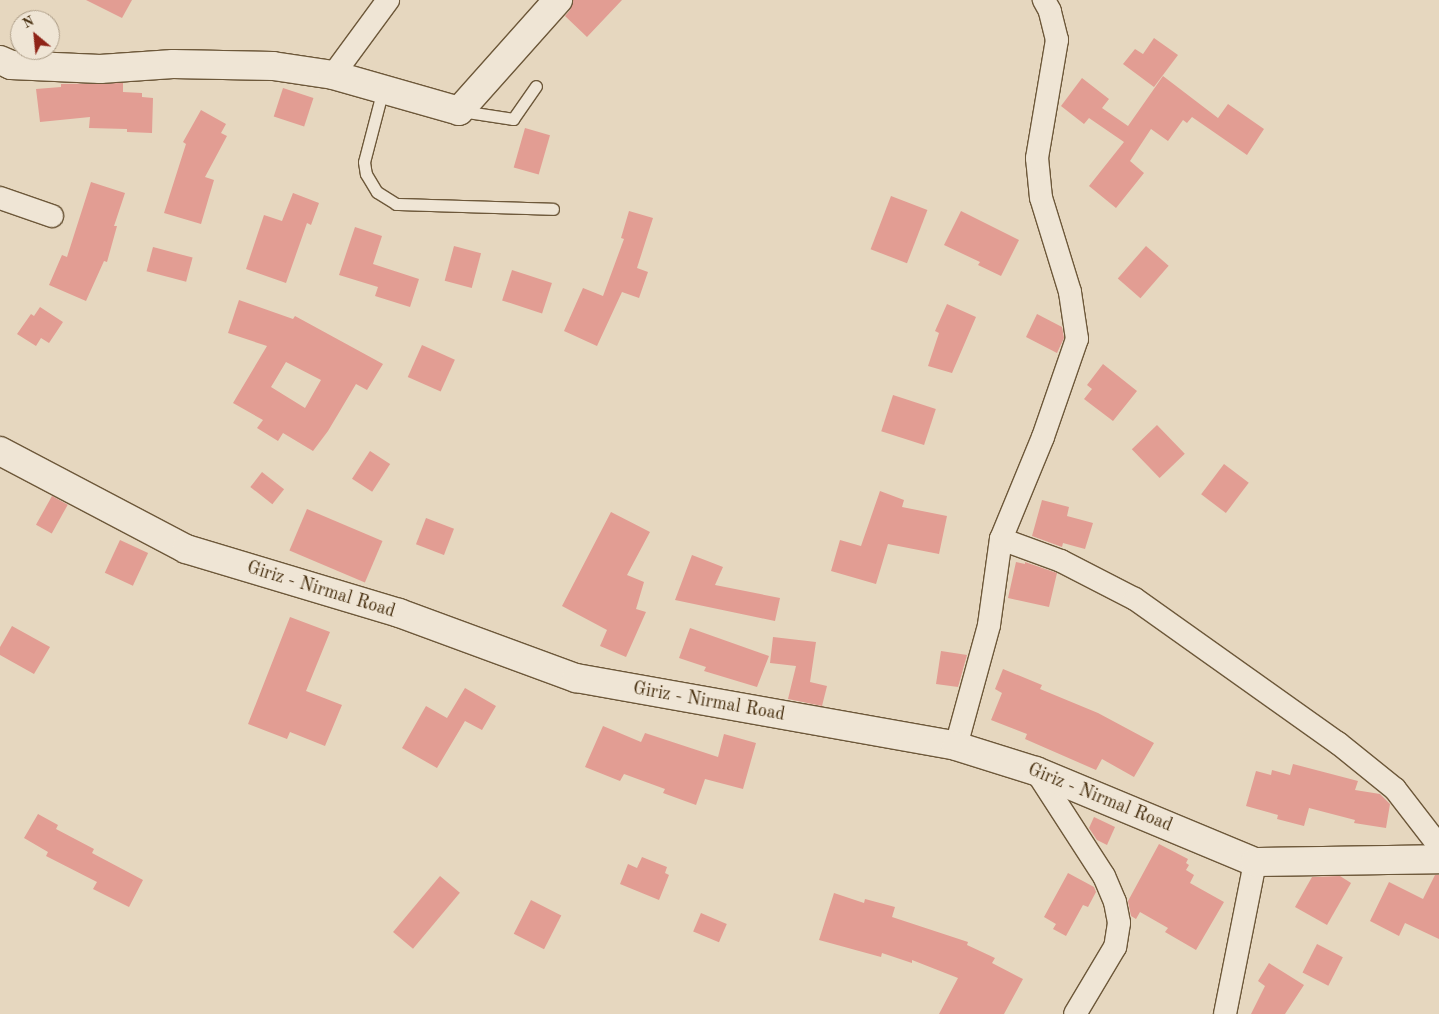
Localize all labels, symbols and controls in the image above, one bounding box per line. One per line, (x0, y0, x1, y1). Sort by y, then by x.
north arrow (10, 10, 60, 60)
text: N (20, 14, 36, 31)
street label: Giriz - Nirmal Road (244, 557, 398, 623)
street label: Giriz - Nirmal Road (631, 678, 787, 726)
street label: Giriz - Nirmal Road (1025, 759, 1175, 837)

